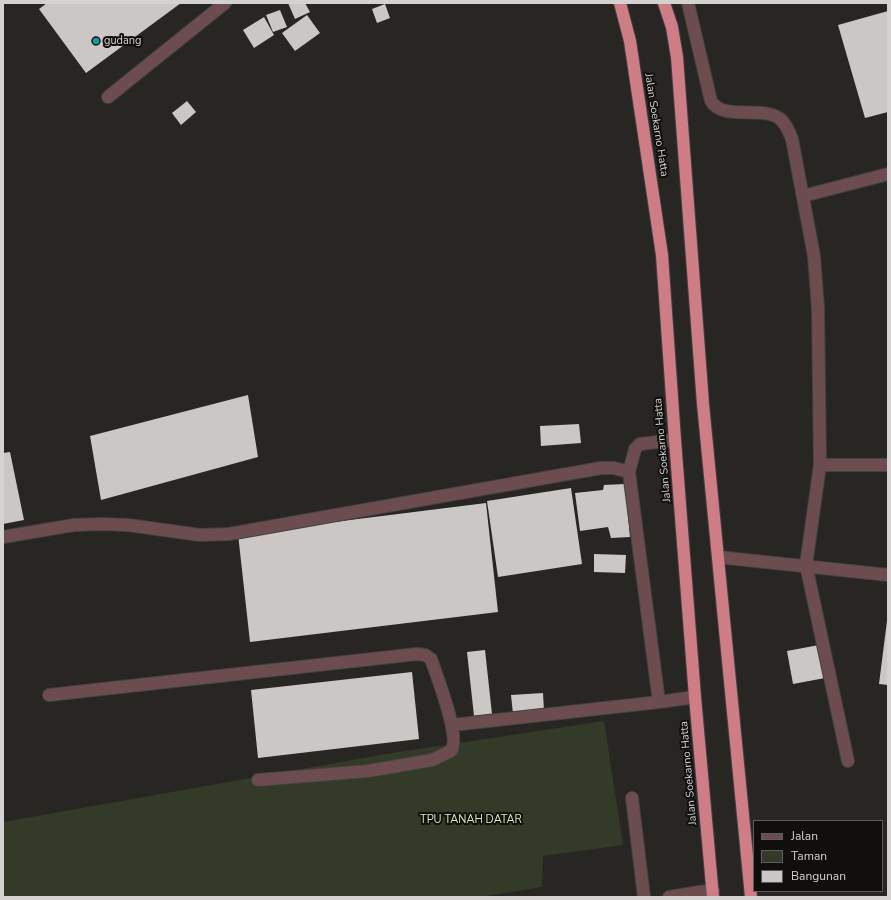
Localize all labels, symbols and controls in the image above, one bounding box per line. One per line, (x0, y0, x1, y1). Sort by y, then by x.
place label: gudang (104, 34, 142, 48)
marker: gudang (91, 36, 101, 46)
street label: Jalan Soekarno Hatta (641, 72, 671, 178)
street label: Jalan Soekarno Hatta (652, 397, 674, 503)
street label: Jalan Soekarno Hatta (678, 720, 700, 826)
park label: TPU TANAH DATAR (420, 813, 522, 827)
legend (753, 820, 883, 892)
text: Jalan (791, 828, 818, 844)
text: Taman (791, 848, 827, 864)
text: Bangunan (791, 868, 846, 884)

